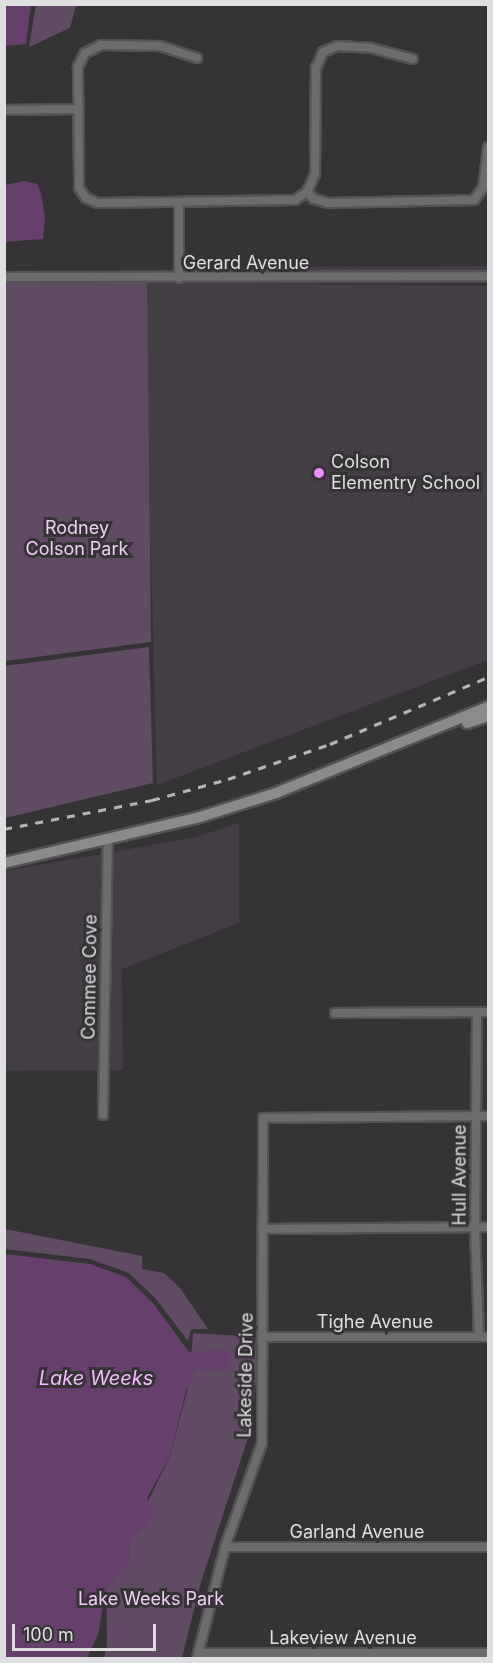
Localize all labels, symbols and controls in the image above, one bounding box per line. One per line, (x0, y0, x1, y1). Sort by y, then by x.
street label: Gerard Avenue (183, 252, 309, 274)
place label: Colson Elementry School (331, 452, 480, 494)
marker: Colson Elementry School (312, 466, 326, 480)
park label: Rodney Colson Park (26, 518, 128, 560)
street label: Commee Cove (78, 914, 102, 1040)
street label: Hull Avenue (449, 1124, 471, 1226)
street label: Tighe Avenue (317, 1311, 433, 1333)
street label: Lakeside Drive (234, 1312, 258, 1438)
water label: Lake Weeks (39, 1366, 153, 1390)
street label: Garland Avenue (289, 1521, 425, 1543)
park label: Lake Weeks Park (78, 1588, 224, 1610)
scale bar (15, 1612, 159, 1650)
text: 100 m (23, 1624, 74, 1645)
street label: Lakeview Avenue (269, 1627, 417, 1649)

